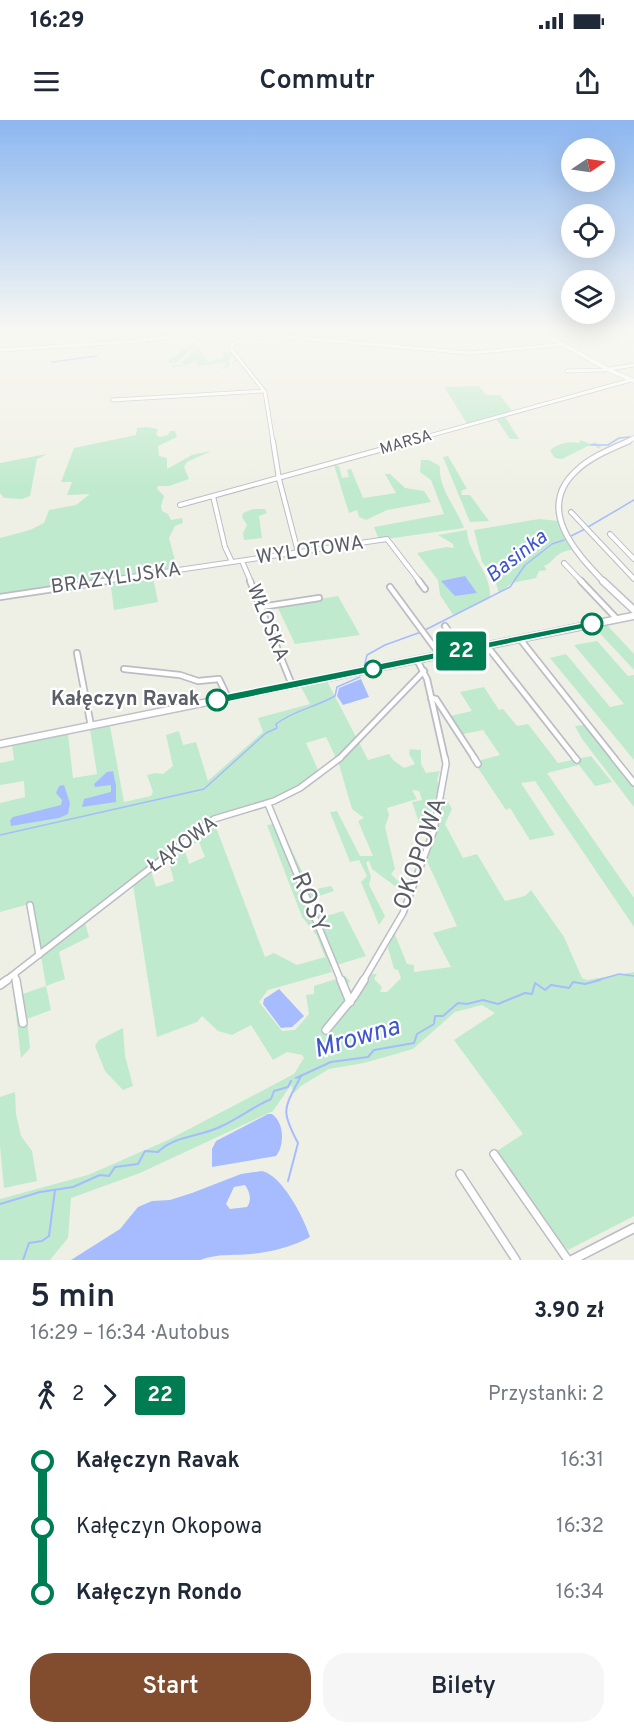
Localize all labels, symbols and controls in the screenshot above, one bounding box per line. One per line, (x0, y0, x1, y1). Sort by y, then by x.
text: 16:29 (30, 8, 85, 35)
text: Commutr (259, 64, 375, 98)
icon: menu (30, 65, 63, 98)
icon: share (571, 65, 604, 98)
north arrow (561, 138, 615, 192)
map controls (561, 138, 615, 324)
button: locate (561, 204, 615, 258)
button: layers (561, 270, 615, 324)
street label: MARSA (378, 426, 435, 460)
water label: Basinka (481, 524, 553, 590)
street label: WYLOTOWA (255, 531, 365, 571)
street label: BRAZYLIJSKA (49, 557, 183, 601)
street label: WŁOSKA (240, 580, 294, 666)
unlabelled marker (581, 613, 603, 635)
line badge: 22 (434, 632, 488, 670)
text: 22 (448, 638, 474, 665)
unlabelled marker (364, 660, 382, 678)
place label: Kałęczyn Ravak (51, 687, 200, 713)
marker: Kałęczyn Ravak (206, 689, 228, 711)
street label: OKOPOWA (388, 794, 454, 914)
street label: ŁĄKOWA (143, 811, 223, 879)
street label: ROSY (283, 868, 335, 938)
water label: Mrowna (310, 1011, 404, 1067)
text: 5 min (30, 1277, 115, 1319)
text: 3.90 zł (534, 1298, 604, 1325)
text: 16:29 – 16:34 · Autobus (30, 1321, 230, 1347)
icon: walk (30, 1379, 63, 1412)
icon: forward (93, 1379, 126, 1412)
text: 2 (72, 1382, 84, 1408)
text: 22 (147, 1382, 173, 1409)
text: Przystanki: 2 (488, 1382, 604, 1408)
text: Kałęczyn Ravak (76, 1448, 240, 1475)
text: 16:31 (561, 1448, 604, 1474)
text: Kałęczyn Okopowa (76, 1514, 262, 1541)
text: 16:32 (556, 1514, 604, 1540)
text: Kałęczyn Rondo (76, 1580, 242, 1607)
text: 16:34 (556, 1580, 604, 1606)
button: Start (30, 1653, 311, 1722)
button: Bilety (323, 1653, 604, 1722)

